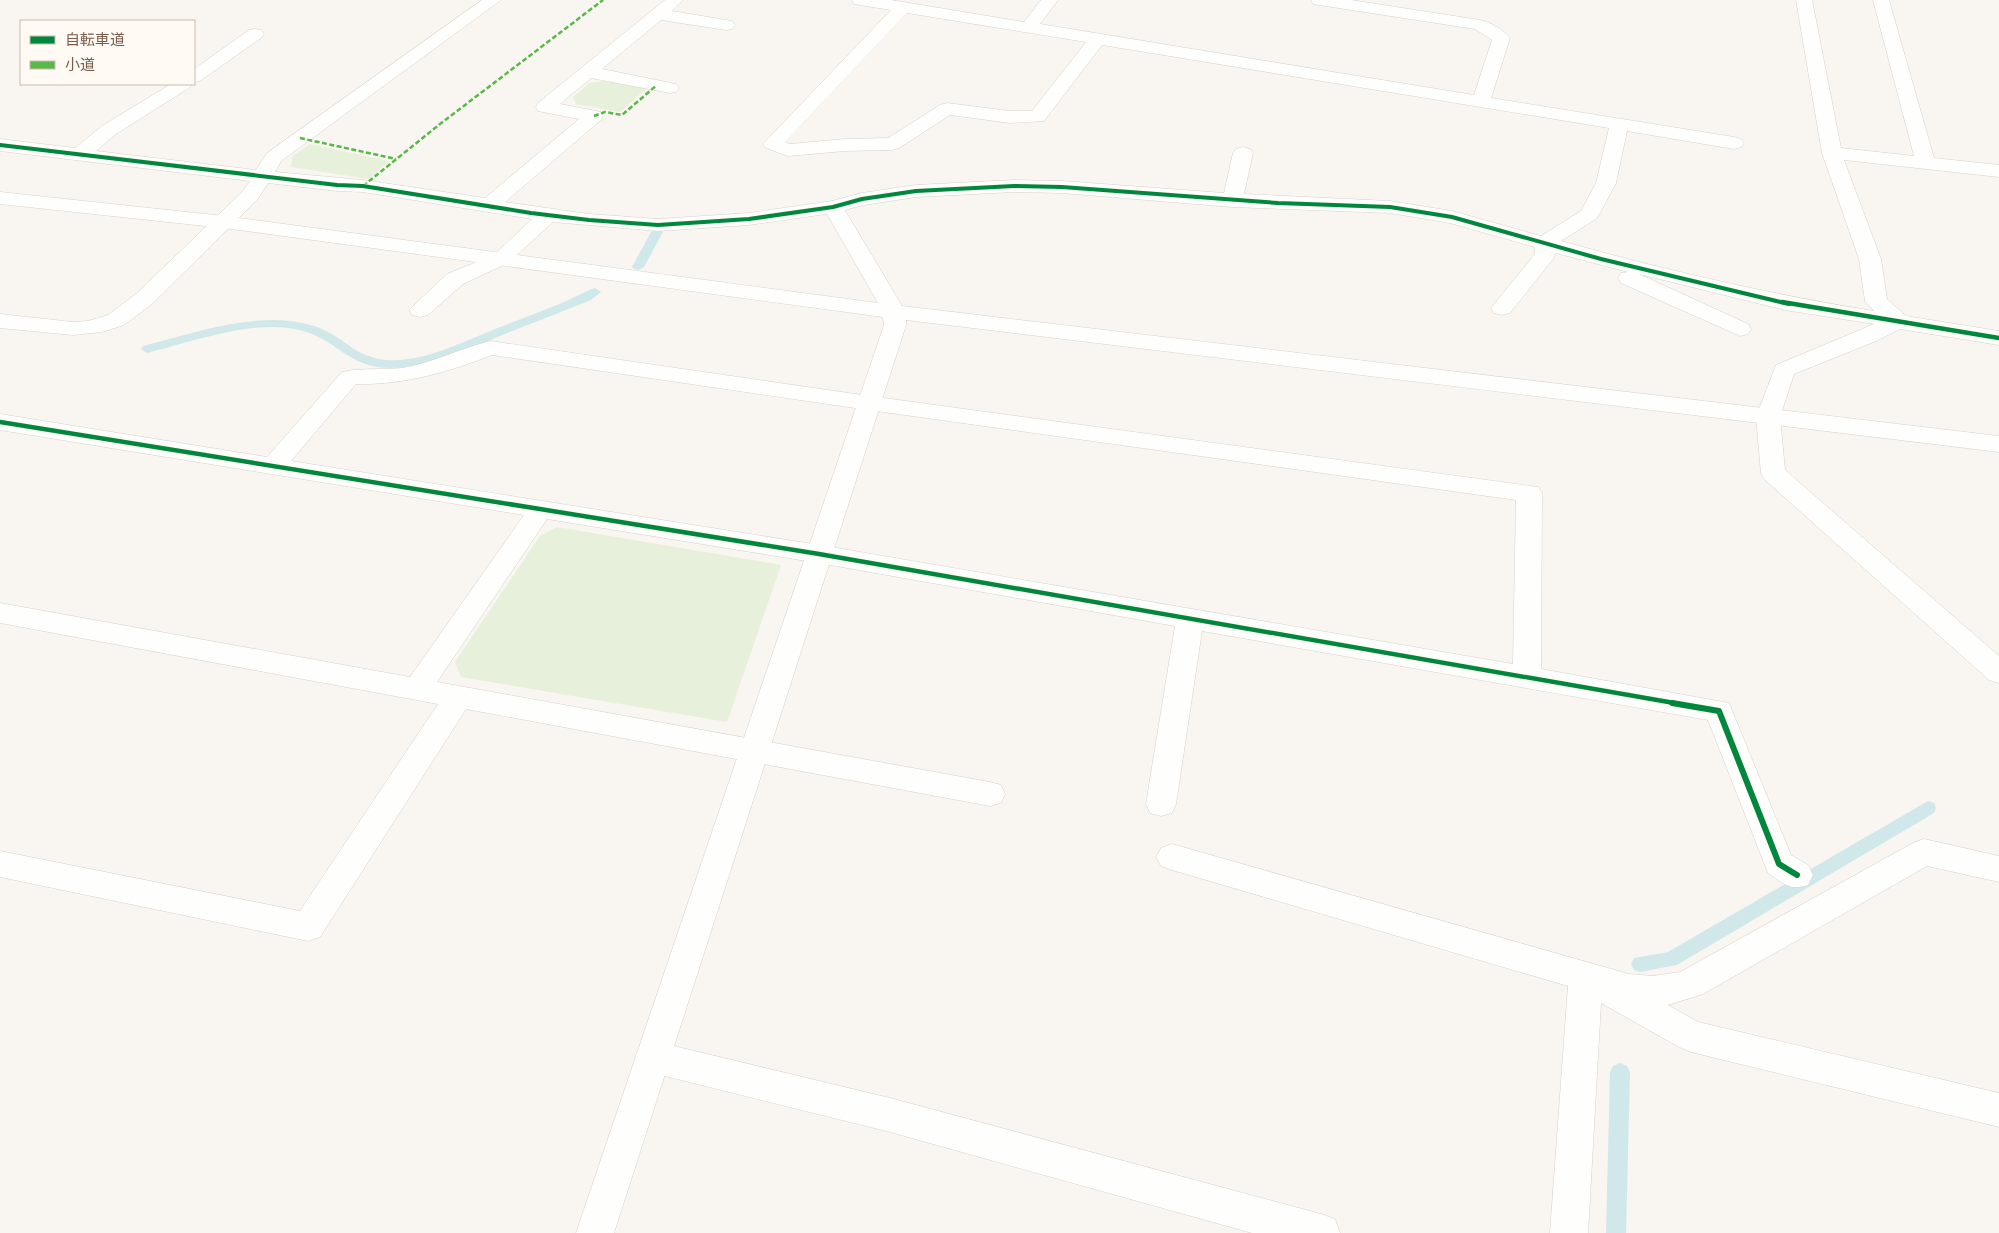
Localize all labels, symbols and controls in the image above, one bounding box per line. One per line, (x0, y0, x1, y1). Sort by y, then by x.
legend (20, 20, 195, 85)
text: 自転車道 (65, 30, 125, 49)
text: 小道 (65, 55, 95, 74)

